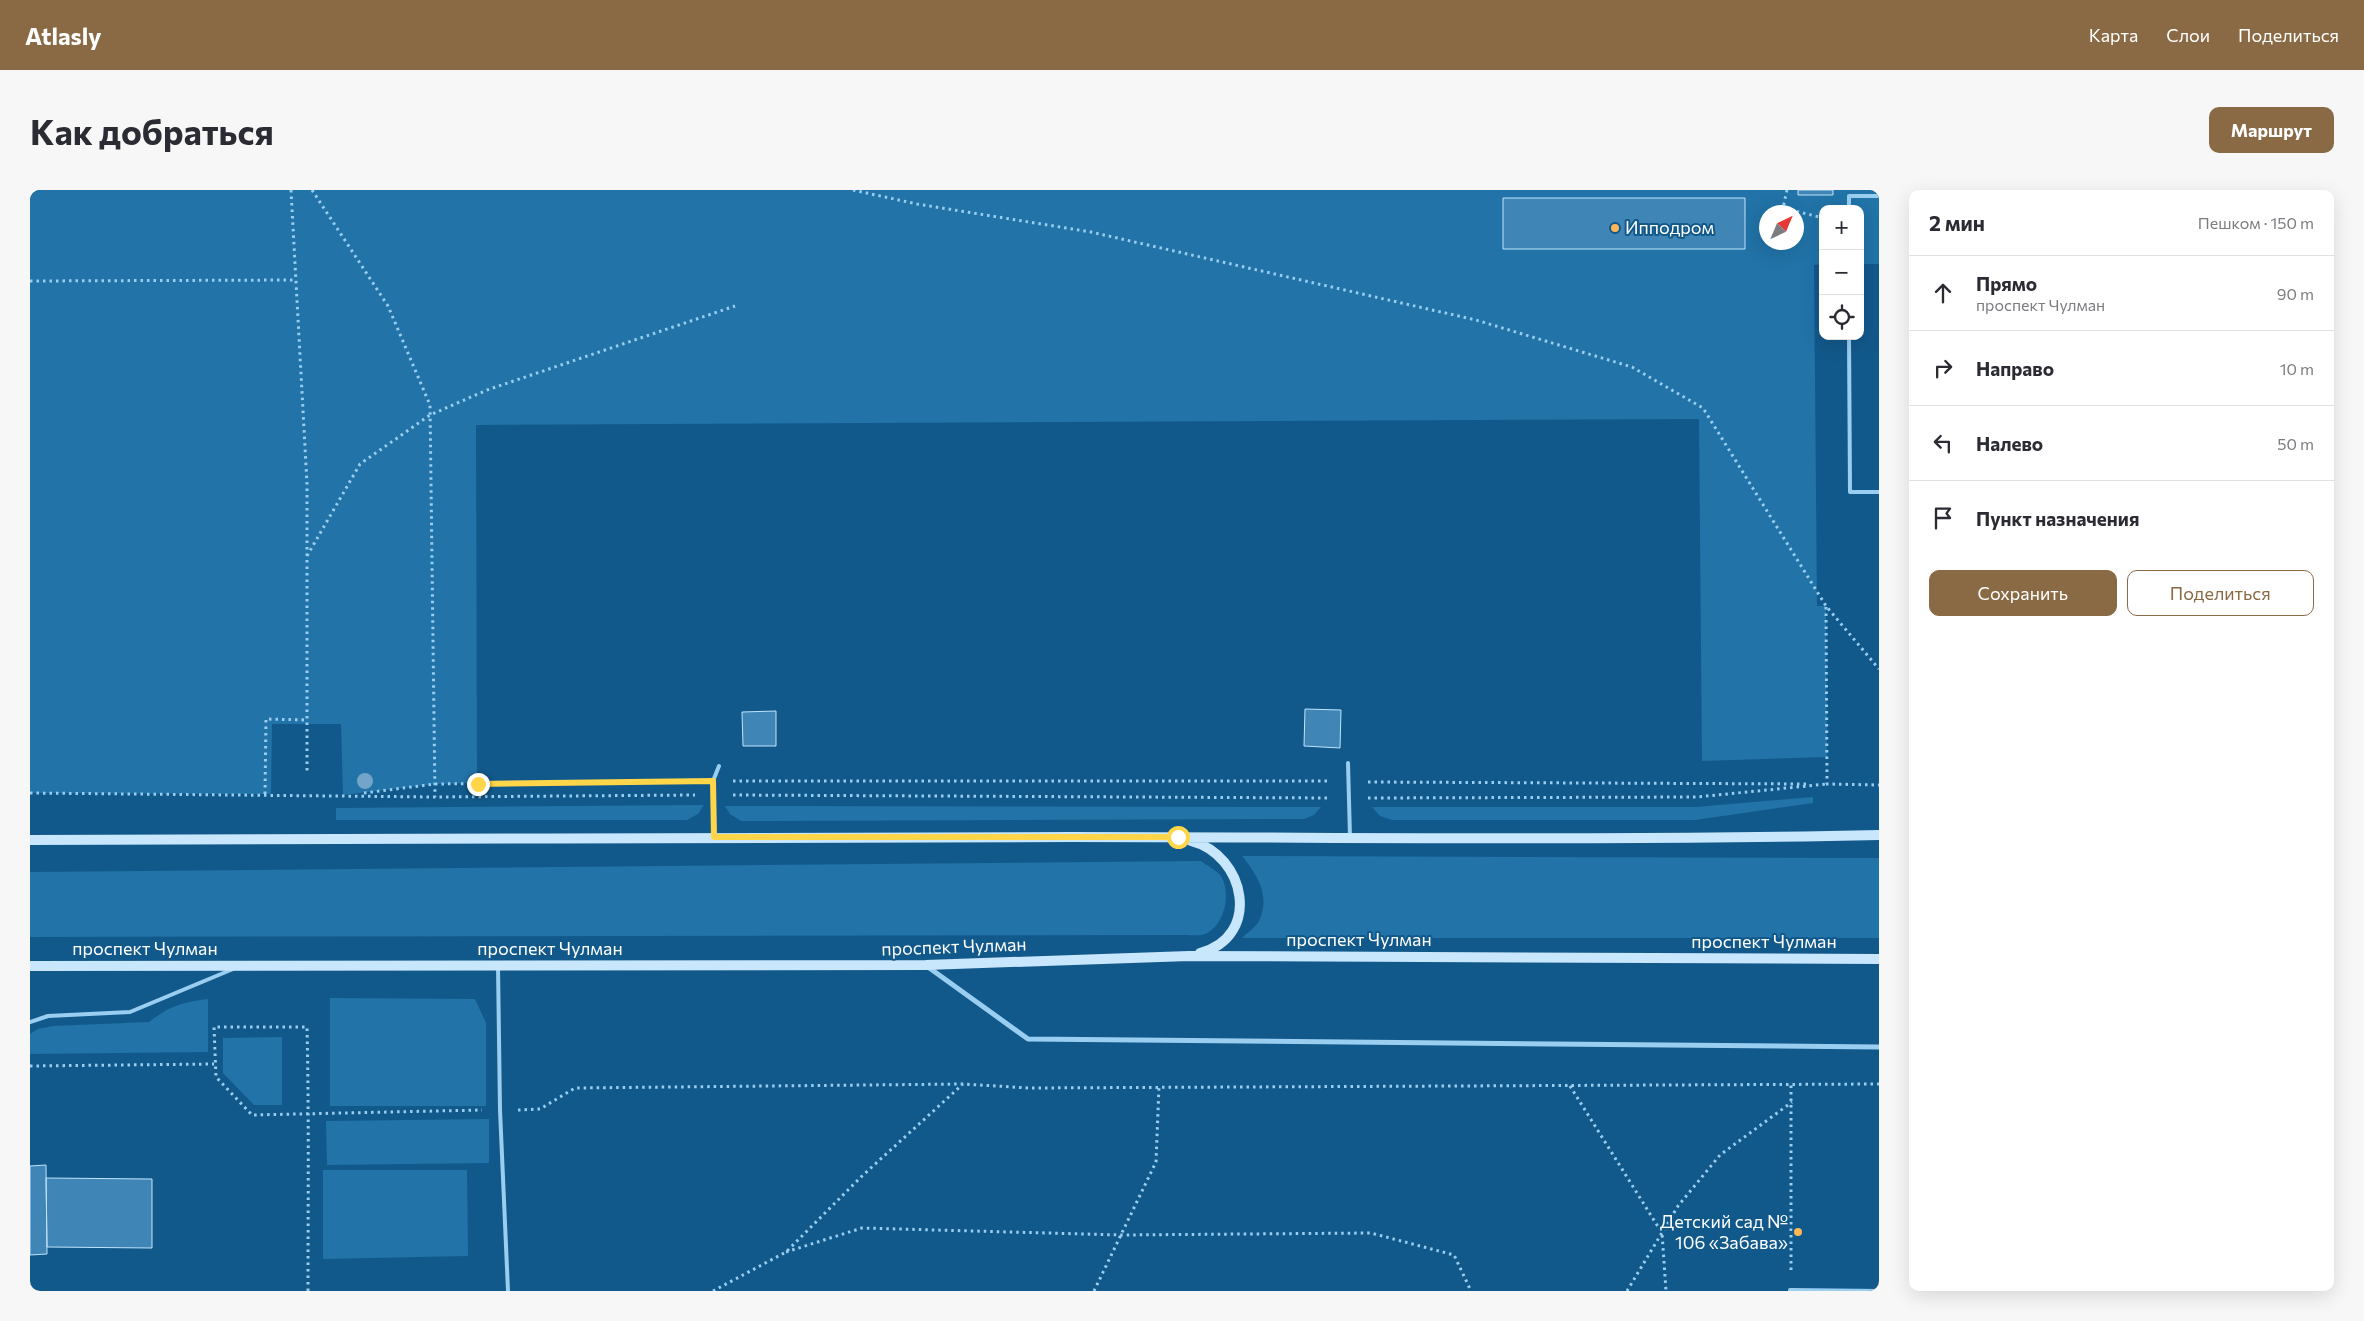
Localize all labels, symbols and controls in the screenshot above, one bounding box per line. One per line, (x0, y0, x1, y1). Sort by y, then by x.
text: Atlasly (25, 21, 102, 50)
text: Карта (2089, 24, 2138, 46)
text: Слои (2166, 24, 2210, 46)
text: Поделиться (2238, 24, 2339, 46)
button: Маршрут (2209, 107, 2334, 153)
text: Как добраться (30, 109, 274, 152)
north arrow (1759, 205, 1804, 250)
map controls (1819, 205, 1864, 340)
button: + (1819, 205, 1864, 250)
text: 2 мин (1929, 210, 1985, 235)
text: Пешком · 150 m (2198, 213, 2314, 232)
place label: Ипподром (1625, 216, 1714, 238)
marker: Ипподром (1609, 222, 1621, 234)
button: − (1819, 250, 1864, 295)
text: Прямо (1976, 272, 2037, 295)
icon: ahead (1929, 279, 1957, 307)
text: 90 m (2277, 284, 2314, 303)
button: locate (1819, 295, 1864, 340)
text: проспект Чулман (1976, 295, 2105, 314)
icon: right (1929, 354, 1957, 382)
text: Направо (1976, 357, 2054, 380)
text: 10 m (2280, 359, 2314, 378)
icon: left (1929, 429, 1957, 457)
text: Налево (1976, 432, 2043, 455)
text: 50 m (2277, 434, 2314, 453)
icon: arrive (1929, 504, 1957, 532)
text: Пункт назначения (1976, 507, 2139, 530)
button: Сохранить (1929, 570, 2117, 616)
button: Поделиться (2127, 570, 2314, 616)
route end (467, 773, 490, 796)
route start (1167, 826, 1190, 849)
street label: проспект Чулман (1286, 928, 1432, 950)
street label: проспект Чулман (1691, 930, 1837, 952)
street label: проспект Чулман (881, 932, 1027, 960)
street label: проспект Чулман (72, 937, 218, 959)
street label: проспект Чулман (477, 937, 623, 959)
place label: Детский сад № 106 «Забава» (1660, 1210, 1788, 1253)
marker: Детский сад № 106 «Забава» (1792, 1226, 1804, 1238)

